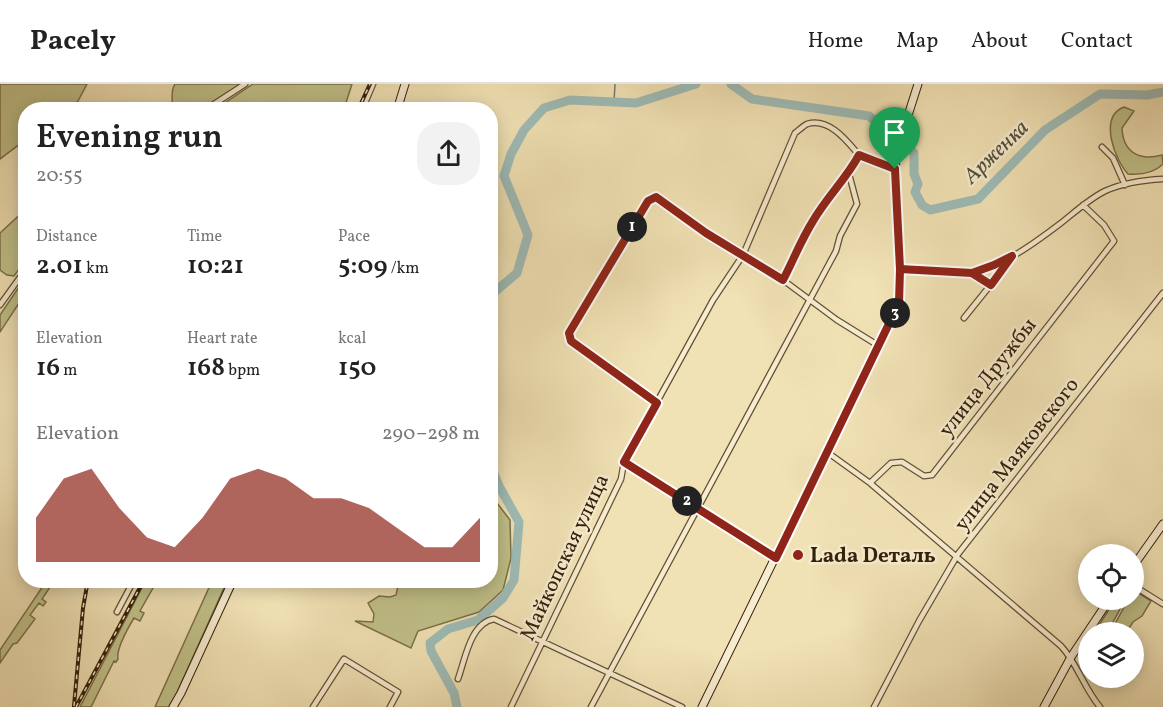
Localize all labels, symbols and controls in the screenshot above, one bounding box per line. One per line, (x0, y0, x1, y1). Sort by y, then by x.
text: Pacely (30, 22, 116, 61)
text: Home (808, 27, 863, 56)
text: Map (896, 27, 938, 56)
text: About (971, 27, 1028, 56)
text: Contact (1061, 27, 1133, 56)
pin (869, 107, 920, 169)
water label: Арженка (956, 114, 1037, 193)
text: Evening run (36, 116, 223, 162)
icon: arrive (878, 116, 911, 149)
button: share (417, 122, 480, 185)
text: 20:55 (36, 162, 83, 190)
pin: 1 (617, 212, 647, 242)
text: 1 (629, 216, 635, 238)
text: Distance (36, 226, 97, 248)
text: Time (187, 226, 222, 248)
text: Pace (338, 226, 370, 248)
text: 2.01 (36, 248, 83, 284)
text: 10:21 (187, 248, 244, 284)
text: 5:09 (338, 248, 387, 284)
text: km (83, 258, 109, 280)
text: /km (387, 258, 419, 280)
pin: 3 (880, 298, 910, 328)
text: 3 (891, 302, 899, 324)
street label: улица Дружбы (933, 312, 1044, 443)
text: Elevation (36, 328, 103, 350)
text: Heart rate (187, 328, 258, 350)
text: kcal (338, 328, 366, 350)
text: 16 (36, 350, 60, 386)
text: 168 (187, 350, 225, 386)
text: 150 (338, 350, 376, 386)
text: m (60, 360, 78, 382)
text: bpm (225, 360, 260, 382)
street label: улица Маяковского (948, 372, 1086, 538)
text: Elevation (36, 420, 119, 448)
text: 290–298 m (382, 420, 480, 448)
street label: Майкопская улица (514, 469, 617, 646)
pin: 2 (672, 486, 702, 516)
text: 2 (683, 490, 691, 512)
place label: Lada Dеталь (810, 542, 936, 571)
map controls (1078, 544, 1144, 688)
button: locate (1078, 544, 1144, 610)
marker: Lada Dеталь (791, 548, 805, 562)
button: layers (1078, 622, 1144, 688)

